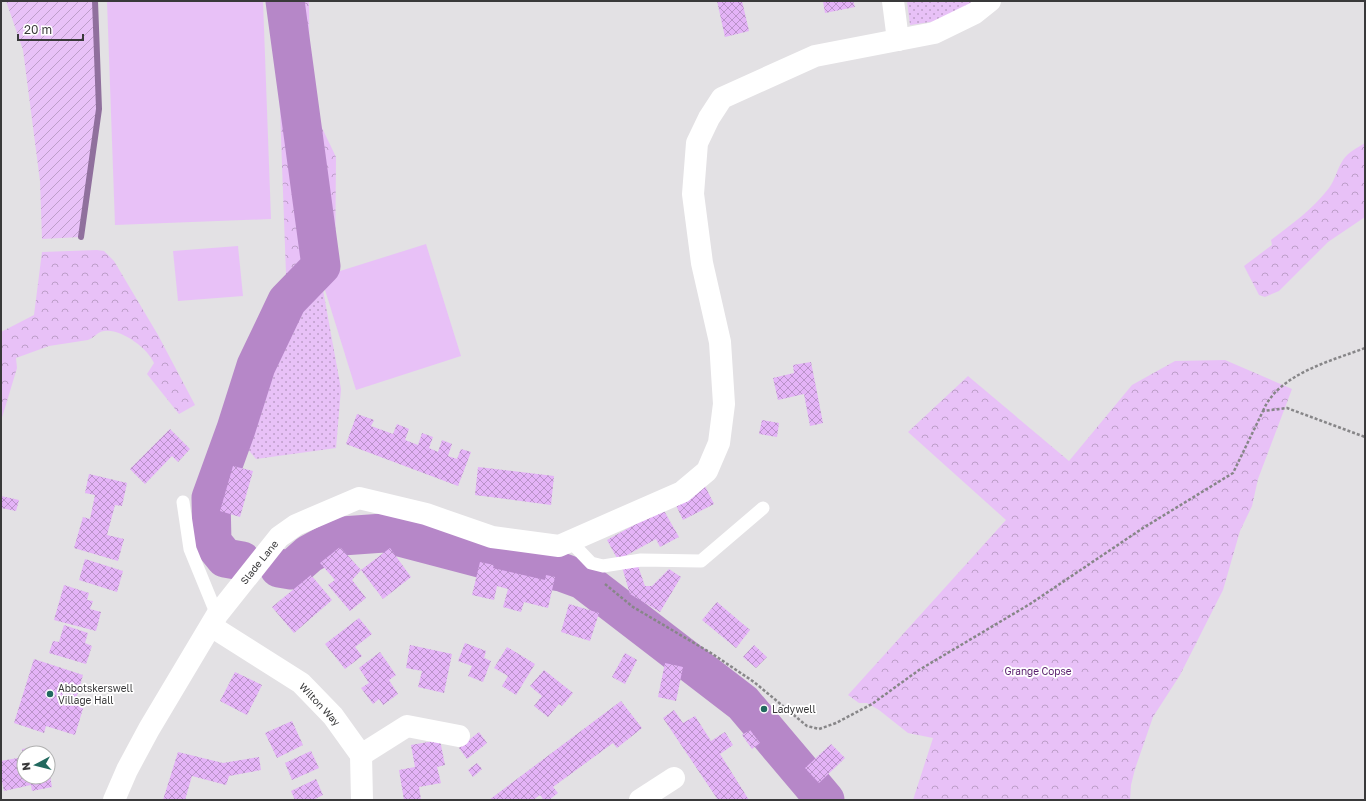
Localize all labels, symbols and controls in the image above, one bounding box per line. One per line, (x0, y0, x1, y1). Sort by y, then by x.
scale bar (18, 16, 83, 42)
text: 20 m (24, 22, 52, 37)
street label: Slade Lane (238, 537, 280, 586)
park label: Grange Copse (1004, 665, 1072, 677)
street label: Wilton Way (297, 680, 343, 728)
place label: Abbotskerswell Village Hall (58, 682, 133, 706)
marker: Abbotskerswell Village Hall (45, 689, 55, 699)
place label: Ladywell (772, 703, 816, 715)
marker: Ladywell (759, 704, 769, 714)
north arrow (16, 745, 56, 785)
text: N (19, 761, 33, 771)

